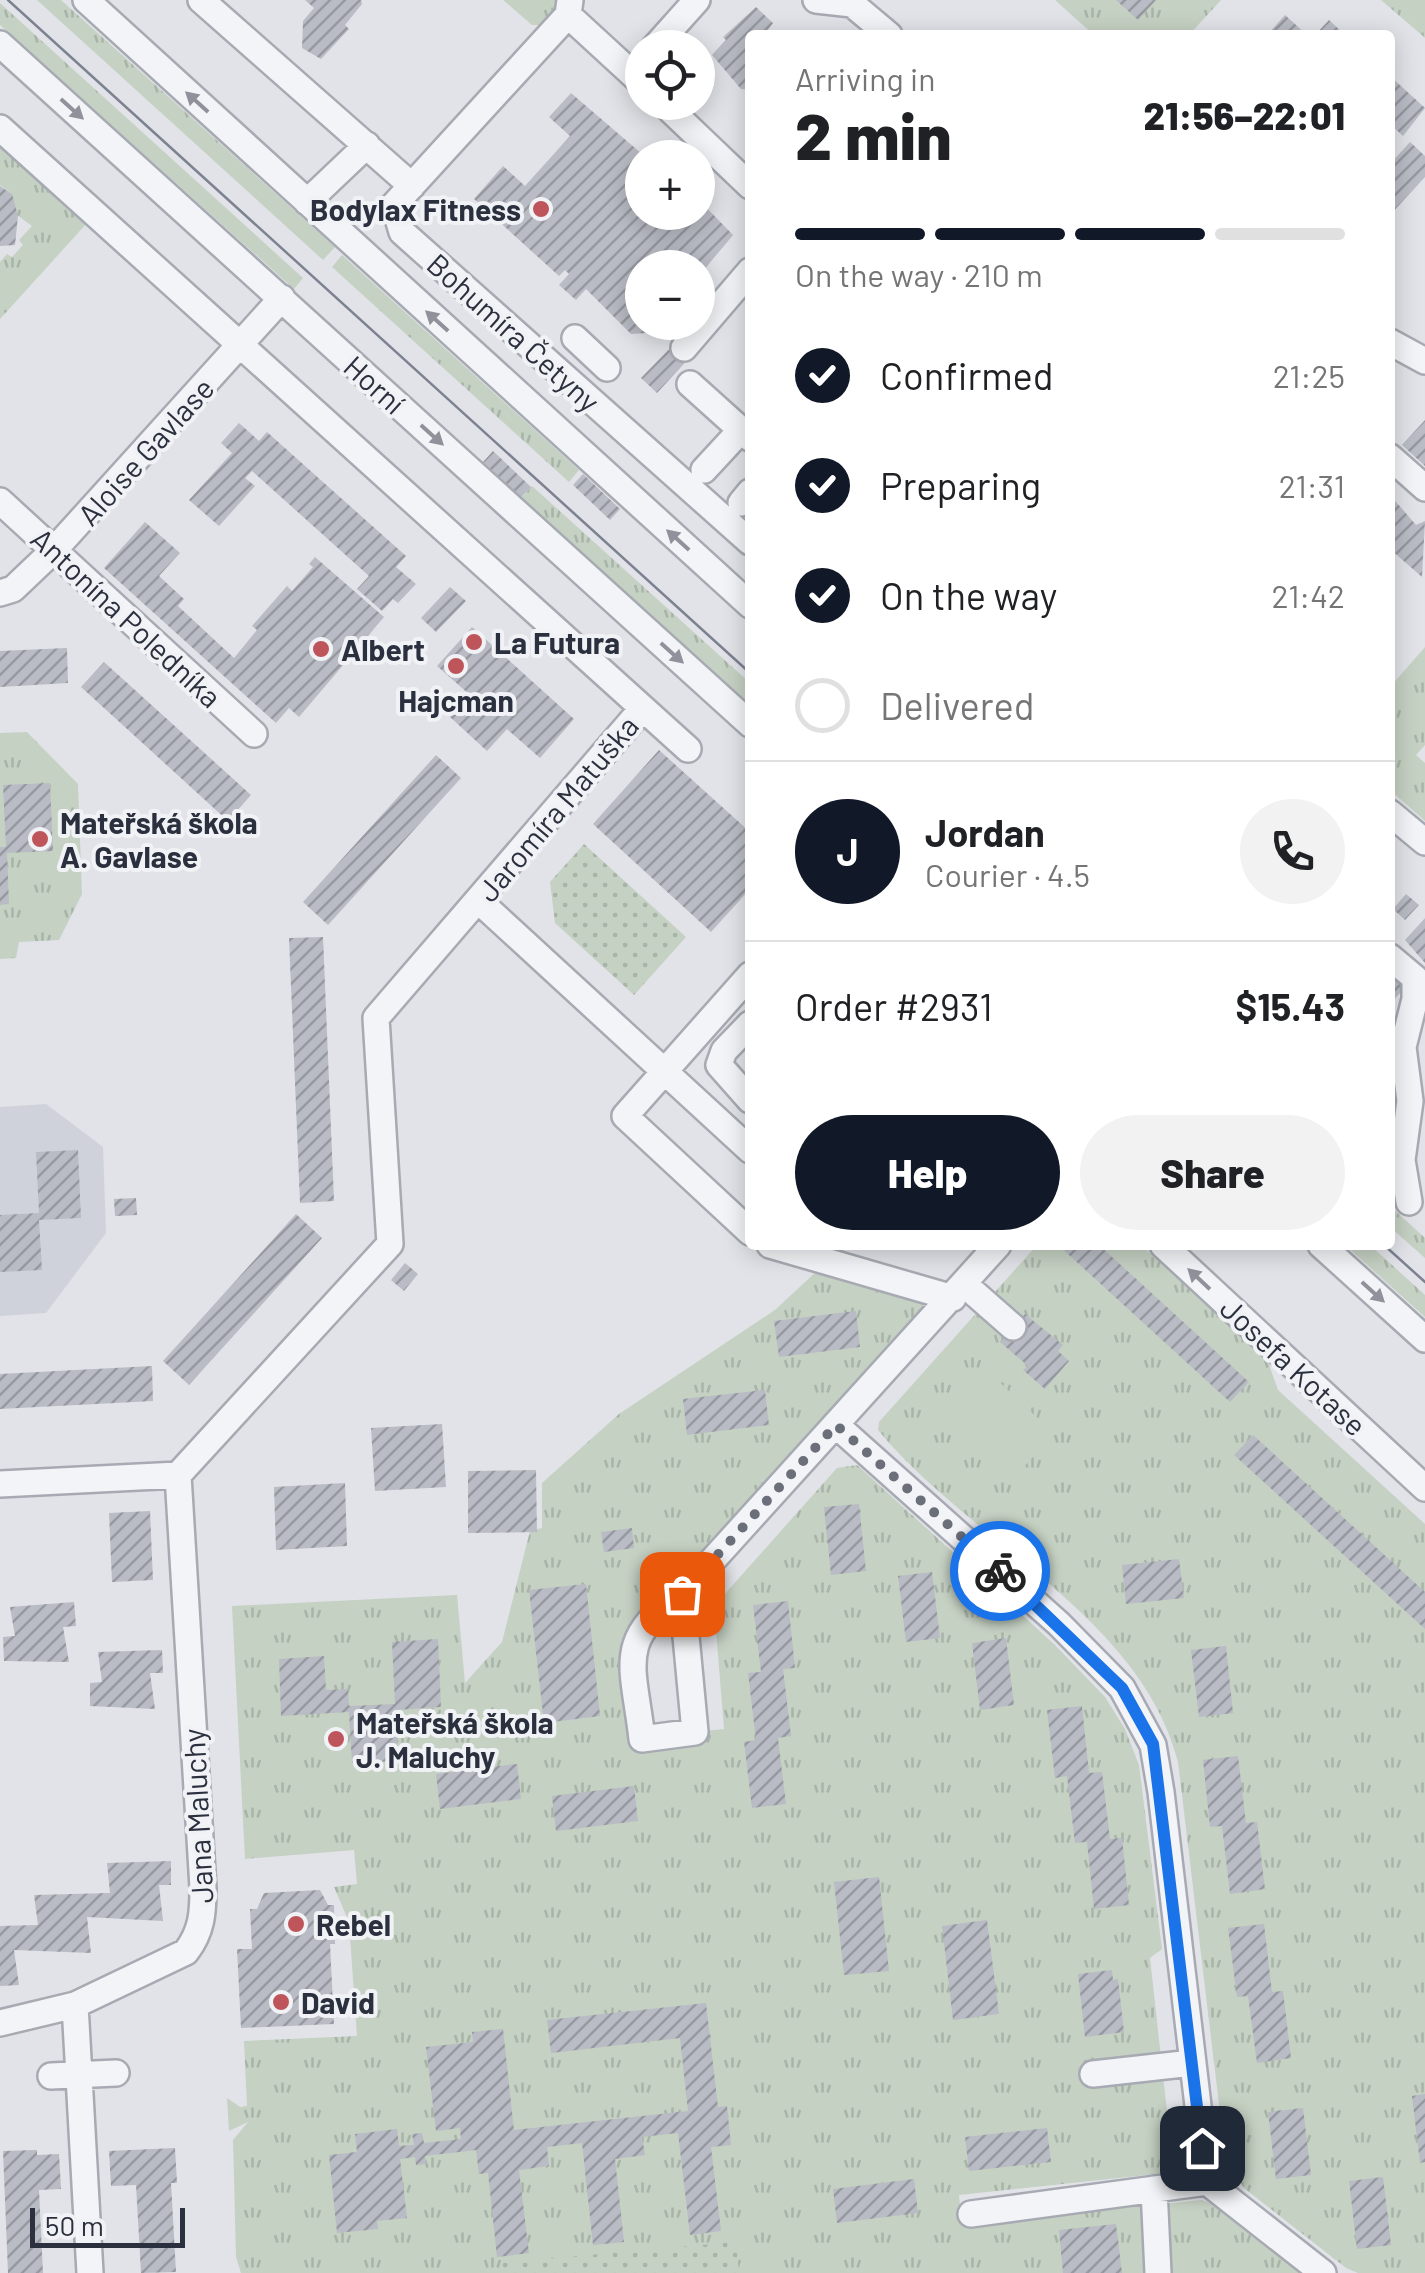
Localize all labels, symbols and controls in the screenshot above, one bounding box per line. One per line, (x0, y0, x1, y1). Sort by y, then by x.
map controls (625, 30, 715, 340)
button: locate (625, 30, 715, 120)
text: Arriving in (795, 59, 935, 97)
one-way arrow (185, 91, 209, 114)
text: 21:56–22:01 (1144, 92, 1345, 138)
text: 2 min (795, 95, 952, 173)
one-way arrow (60, 97, 84, 120)
button: + (625, 140, 715, 230)
place label: Bodylax Fitness (310, 191, 521, 227)
marker: Bodylax Fitness (530, 198, 552, 220)
street label: Bohumíra Četyny (421, 245, 608, 419)
button: − (625, 250, 715, 340)
text: On the way · 210 m (795, 255, 1043, 293)
one-way arrow (425, 310, 449, 333)
street label: Horní (337, 347, 413, 421)
icon: check (795, 348, 850, 403)
text: Confirmed (880, 352, 1053, 398)
text: 21:25 (1273, 356, 1345, 394)
street label: Aloise Gavlase (69, 370, 221, 532)
one-way arrow (419, 423, 444, 445)
icon: check (795, 458, 850, 513)
text: Preparing (880, 462, 1041, 508)
text: 21:31 (1279, 466, 1345, 504)
street label: Antonína Poledníka (25, 520, 229, 714)
one-way arrow (666, 529, 691, 551)
icon: check (795, 568, 850, 623)
text: On the way (880, 572, 1057, 618)
text: 21:42 (1271, 576, 1345, 614)
place label: La Futura (494, 624, 620, 660)
place label: Albert (341, 631, 425, 667)
marker: La Futura (463, 631, 485, 653)
marker: Albert (310, 638, 332, 660)
one-way arrow (660, 641, 684, 664)
marker: Hajcman (445, 655, 467, 677)
place label: Hajcman (398, 682, 514, 718)
text: Delivered (880, 682, 1034, 728)
street label: Jaromíra Matuška (469, 708, 645, 908)
button: phone (1240, 799, 1345, 904)
place label: Mateřská škola A. Gavlase (60, 804, 258, 874)
text: Jordan (925, 809, 1045, 855)
marker: Mateřská škola A. Gavlase (29, 828, 51, 850)
text: J (836, 828, 859, 874)
text: Courier · 4.5 (925, 855, 1090, 893)
text: Order #2931 (795, 983, 993, 1029)
text: $15.43 (1236, 983, 1345, 1029)
button: Help (795, 1115, 1060, 1230)
button: Share (1080, 1115, 1345, 1230)
one-way arrow (1187, 1268, 1211, 1291)
one-way arrow (1361, 1280, 1385, 1303)
street label: Josefa Kotase (1214, 1289, 1374, 1443)
courier (950, 1521, 1050, 1621)
icon: bike (973, 1544, 1028, 1599)
pin (640, 1552, 725, 1637)
icon: bag (655, 1567, 710, 1622)
place label: Mateřská škola J. Maluchy (356, 1704, 554, 1774)
street label: Jana Maluchy (174, 1727, 220, 1904)
marker: Mateřská škola J. Maluchy (325, 1728, 347, 1750)
place label: Rebel (316, 1906, 391, 1942)
marker: Rebel (285, 1913, 307, 1935)
place label: David (301, 1984, 375, 2020)
marker: David (270, 1991, 292, 2013)
pin (1160, 2106, 1245, 2191)
icon: home (1175, 2121, 1230, 2176)
scale bar (30, 2203, 185, 2248)
text: 50 m (45, 2208, 104, 2242)

